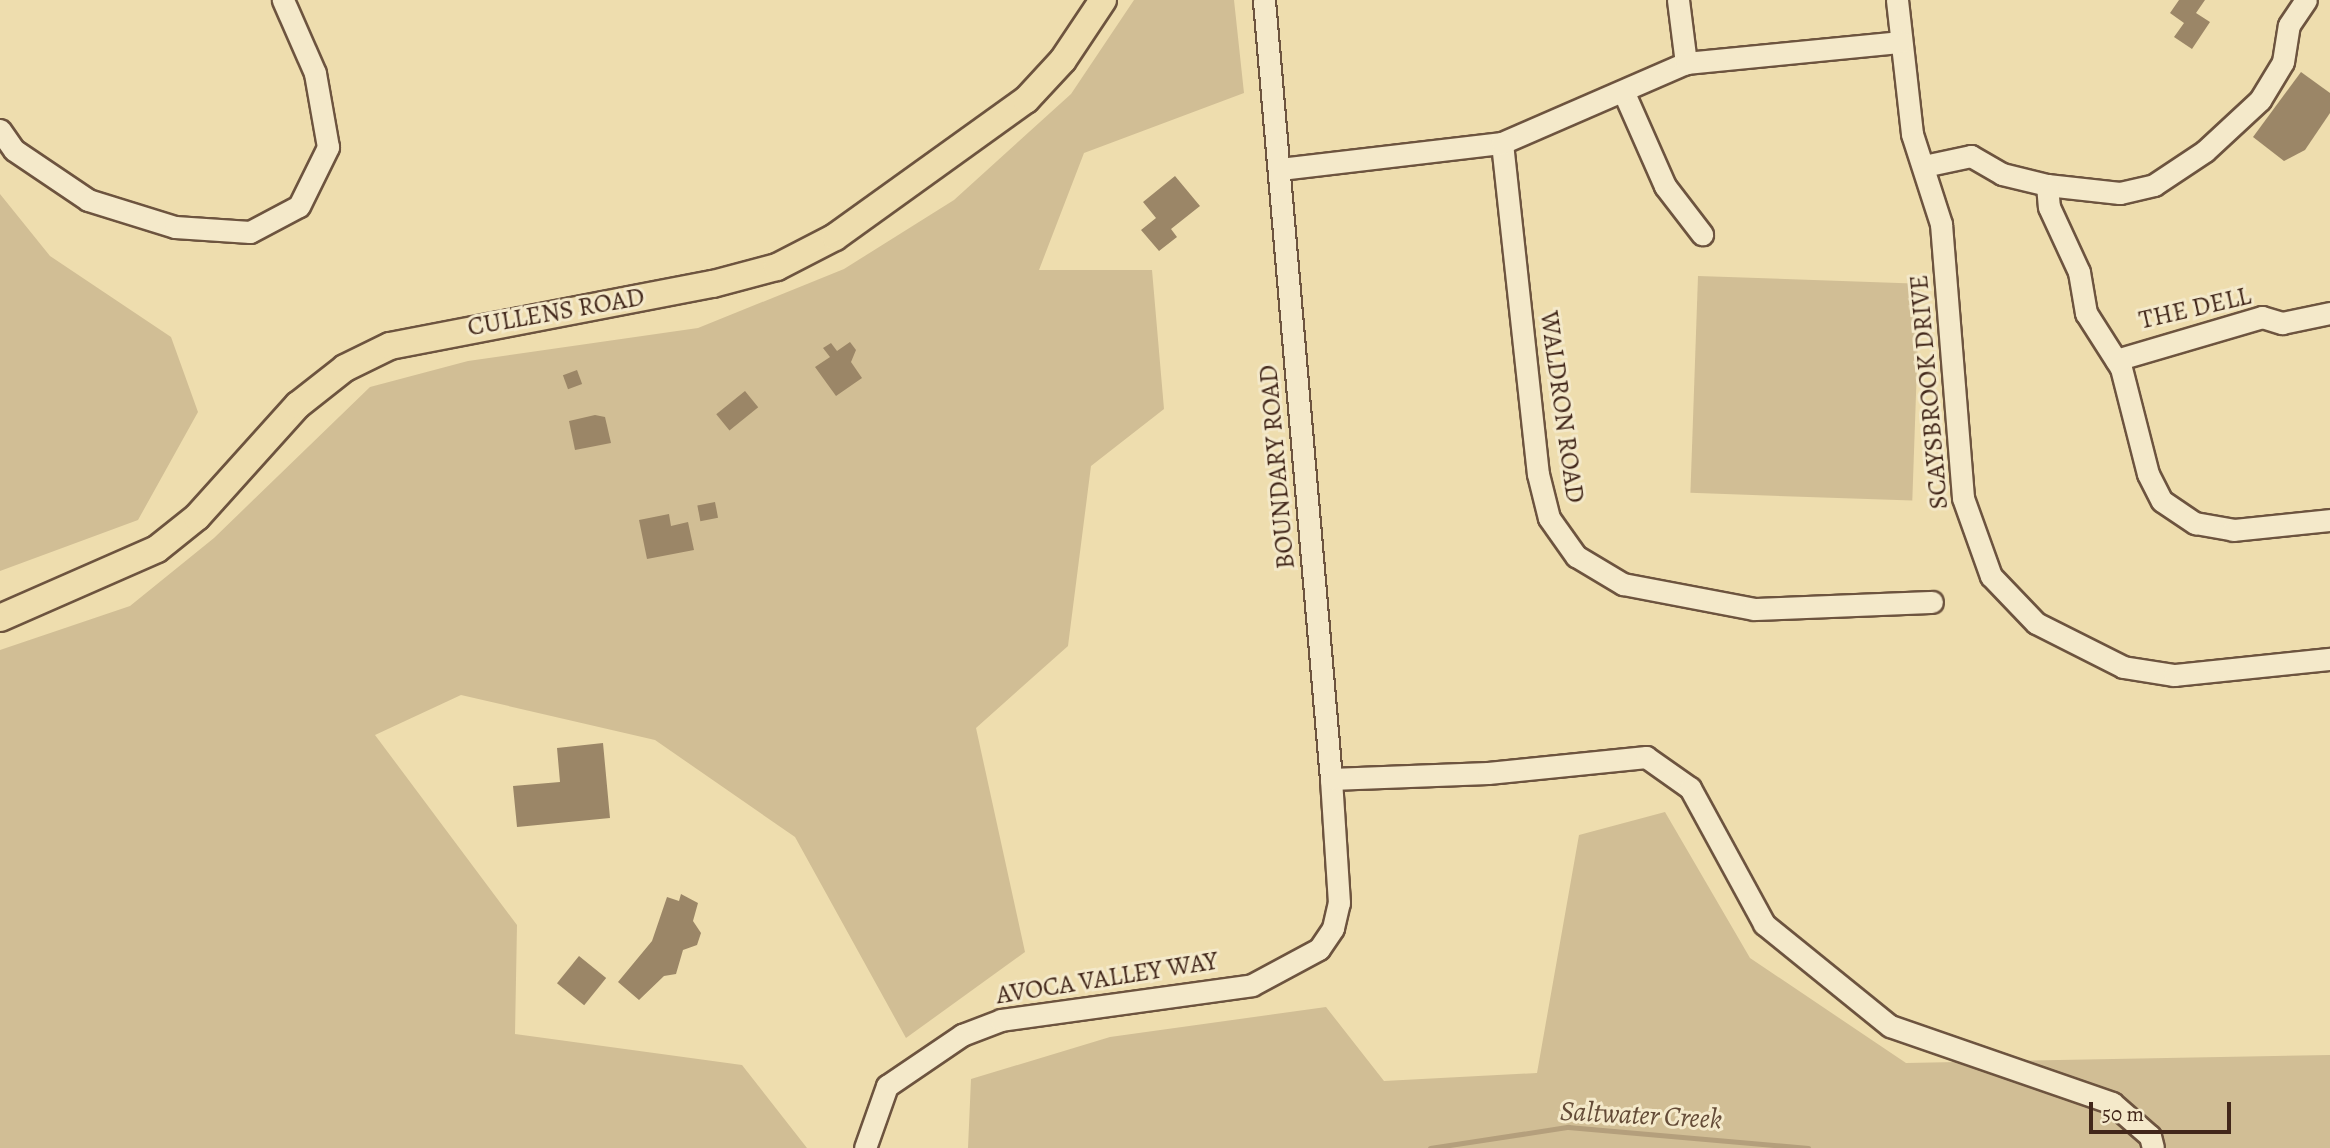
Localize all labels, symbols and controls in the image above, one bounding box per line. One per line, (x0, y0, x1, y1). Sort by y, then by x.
street label: SCAYSBROOK DRIVE (1903, 273, 1955, 511)
street label: THE DELL (2136, 280, 2254, 336)
street label: CULLENS ROAD (465, 281, 647, 343)
street label: WALDRON ROAD (1533, 309, 1591, 505)
street label: BOUNDARY ROAD (1253, 364, 1301, 570)
street label: AVOCA VALLEY WAY (994, 945, 1220, 1011)
scale bar (2092, 1088, 2234, 1132)
water label: Saltwater Creek (1559, 1094, 1723, 1136)
text: 50 m (2102, 1100, 2144, 1128)

